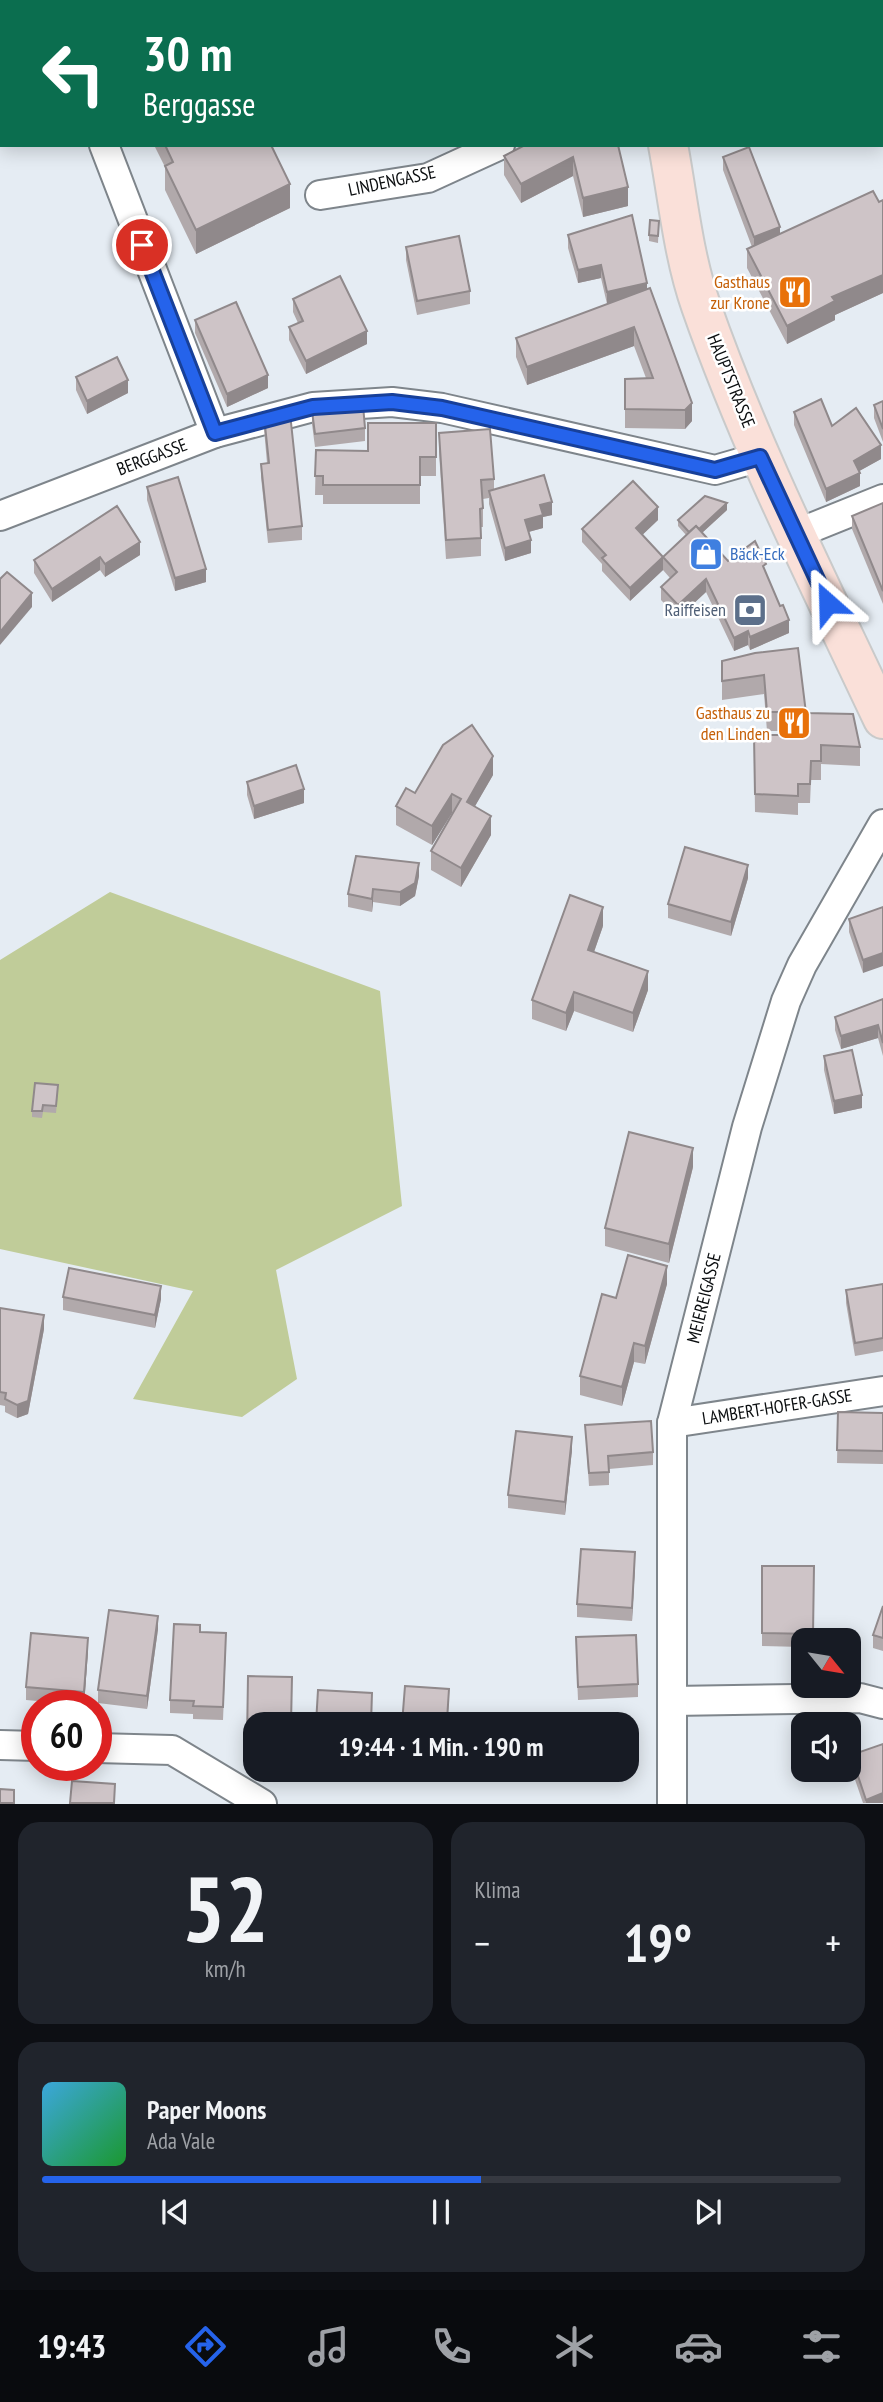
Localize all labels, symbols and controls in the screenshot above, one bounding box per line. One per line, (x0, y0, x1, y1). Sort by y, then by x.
text: 30 m (143, 21, 232, 85)
icon: left (28, 28, 119, 119)
text: Berggasse (143, 83, 255, 125)
street label: LINDENGASSE (346, 160, 438, 201)
pin (112, 215, 172, 275)
icon: arrive (123, 226, 161, 264)
place label: Gasthaus zur Krone (710, 270, 770, 314)
restaurant icon: Gasthaus zur Krone (776, 273, 814, 311)
street label: HAUPTSTRASSE (702, 331, 761, 431)
street label: BERGGASSE (113, 433, 190, 480)
shop icon: Bäck-Eck (687, 535, 725, 573)
place label: Bäck-Eck (730, 542, 785, 565)
position arrow (791, 566, 865, 640)
bank icon: Raiffeisen (731, 591, 769, 629)
place label: Raiffeisen (664, 598, 726, 621)
place label: Gasthaus zu den Linden (696, 701, 770, 745)
restaurant icon: Gasthaus zu den Linden (775, 704, 813, 742)
street label: MEIEREIGASSE (681, 1250, 726, 1345)
street label: LAMBERT-HOFER-GASSE (700, 1383, 854, 1430)
north arrow (791, 1628, 861, 1698)
map controls (791, 1628, 861, 1782)
speed limit sign: 60 (21, 1690, 112, 1781)
button: sound (791, 1712, 861, 1782)
text: 19:44 · 1 Min. · 190 m (339, 1730, 543, 1763)
text: 52 (182, 1849, 269, 1967)
text: Klima (475, 1875, 520, 1904)
text: 19° (623, 1909, 692, 1976)
text: − (475, 1918, 490, 1967)
text: + (825, 1918, 841, 1967)
text: km/h (205, 1954, 246, 1983)
text: Paper Moons (147, 2093, 266, 2126)
text: Ada Vale (147, 2126, 215, 2155)
icon: previous (156, 2193, 194, 2231)
icon: pause (422, 2193, 460, 2231)
icon: next (689, 2193, 727, 2231)
icon: directions (181, 2322, 230, 2371)
icon: music (304, 2322, 353, 2371)
icon: phone (427, 2322, 476, 2371)
icon: climate (550, 2322, 599, 2371)
icon: car (674, 2322, 723, 2371)
icon: filters (797, 2322, 846, 2371)
text: 19:43 (37, 2325, 106, 2367)

